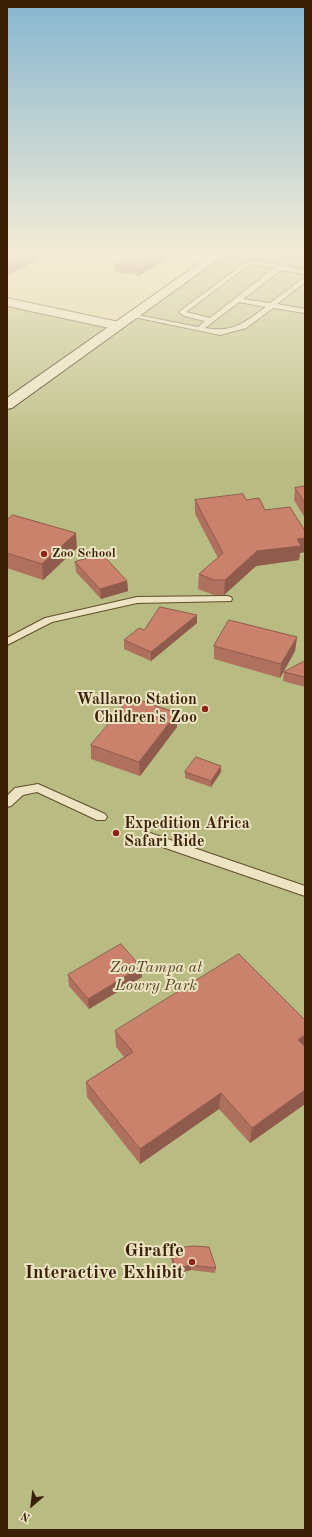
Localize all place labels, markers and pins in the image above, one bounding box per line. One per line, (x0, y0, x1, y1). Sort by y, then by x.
place label: Zoo School (52, 546, 116, 562)
marker: Zoo School (39, 549, 49, 559)
place label: Wallaroo Station Children's Zoo (76, 690, 197, 728)
marker: Wallaroo Station Children's Zoo (200, 704, 210, 714)
place label: Expedition Africa Safari Ride (124, 814, 250, 852)
marker: Expedition Africa Safari Ride (111, 828, 121, 838)
place label: Giraffe Interactive Exhibit (25, 1240, 184, 1284)
marker: Giraffe Interactive Exhibit (187, 1257, 197, 1267)

